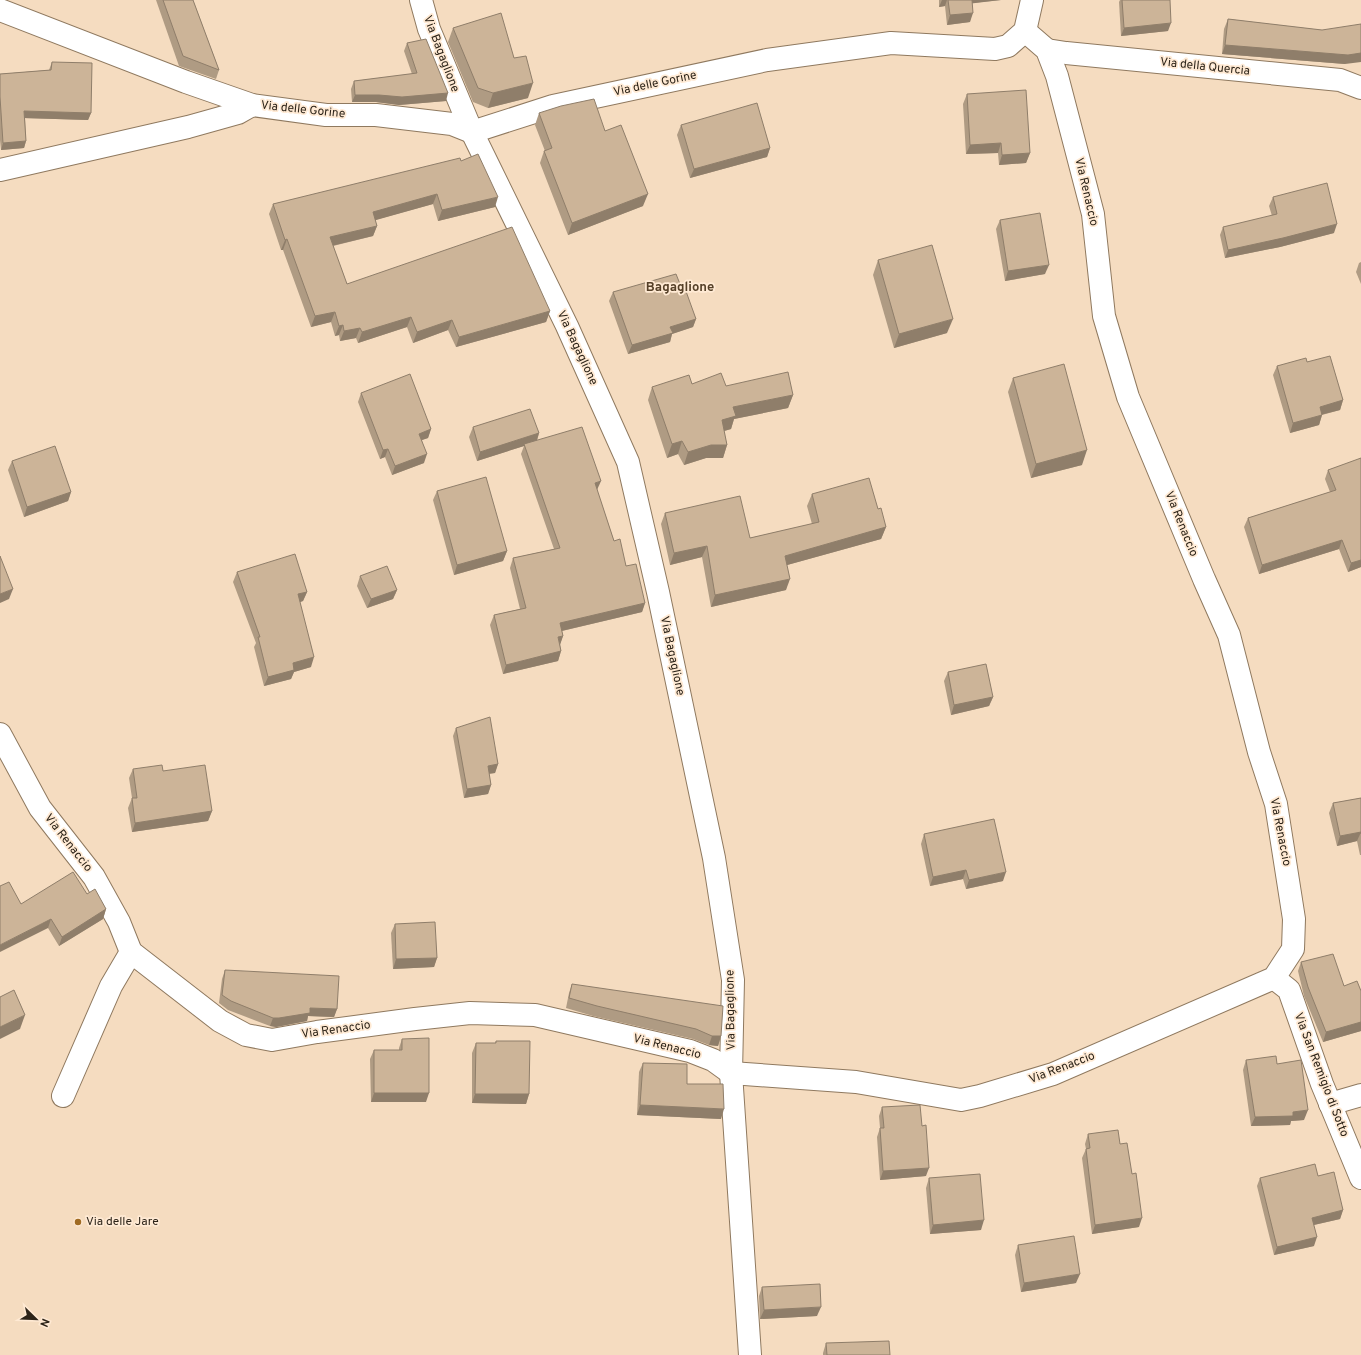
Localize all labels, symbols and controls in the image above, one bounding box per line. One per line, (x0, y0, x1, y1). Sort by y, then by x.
street label: Via Bagaglione (419, 13, 463, 95)
street label: Via della Quercia (1159, 54, 1251, 80)
street label: Via delle Gorine (612, 67, 698, 101)
street label: Via delle Gorine (260, 98, 346, 122)
street label: Via Renaccio (1070, 156, 1102, 228)
district label: Bagaglione (646, 280, 714, 296)
street label: Via Bagaglione (553, 308, 601, 388)
street label: Via Renaccio (1161, 489, 1202, 559)
street label: Via Bagaglione (656, 615, 688, 697)
street label: Via Renaccio (1266, 796, 1295, 868)
street label: Via Renaccio (40, 811, 96, 876)
street label: Via Bagaglione (722, 969, 740, 1051)
street label: Via San Remigio di Sotto (1290, 1011, 1352, 1140)
street label: Via Renaccio (301, 1017, 372, 1043)
street label: Via Renaccio (631, 1031, 703, 1063)
street label: Via Renaccio (1027, 1048, 1098, 1088)
place label: Via delle Jare (86, 1214, 159, 1230)
marker: Via delle Jare (73, 1217, 83, 1227)
north arrow (16, 1299, 56, 1339)
text: N (36, 1316, 52, 1329)

